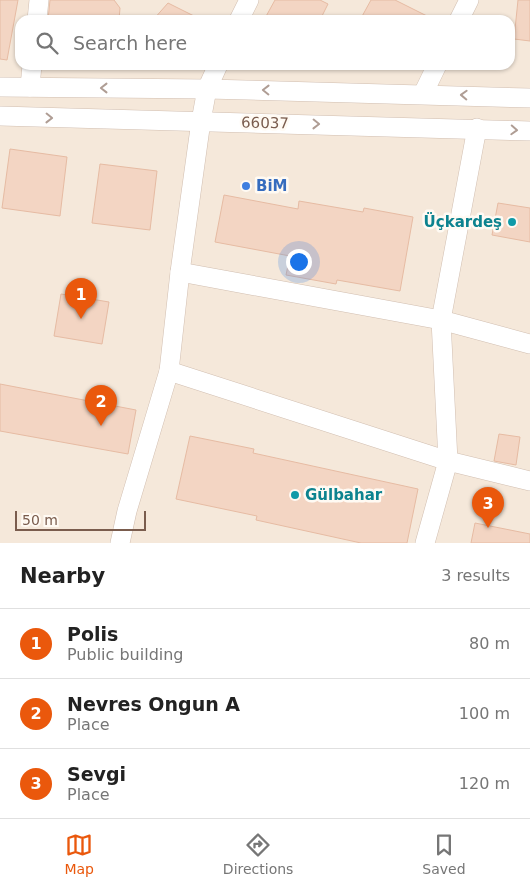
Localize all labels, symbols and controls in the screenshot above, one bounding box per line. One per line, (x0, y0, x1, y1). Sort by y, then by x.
search box (15, 15, 515, 70)
icon: search (33, 29, 61, 57)
text: Search here (73, 32, 187, 54)
one-way arrow (100, 83, 108, 93)
one-way arrow (262, 85, 270, 95)
one-way arrow (460, 90, 468, 101)
one-way arrow (45, 112, 53, 123)
street label: 66037 (241, 114, 289, 132)
one-way arrow (312, 119, 320, 129)
one-way arrow (510, 124, 518, 135)
place label: BiM (256, 177, 288, 195)
marker: BiM (240, 180, 252, 192)
place label: Üçkardeş (424, 212, 502, 231)
marker: Üçkardeş (506, 216, 518, 228)
your location (286, 249, 312, 275)
pin: 1 (65, 278, 97, 319)
pin: 2 (85, 385, 117, 426)
place label: Gülbahar (305, 486, 383, 504)
pin: 3 (472, 487, 504, 528)
marker: Gülbahar (289, 489, 301, 501)
scale bar (15, 508, 146, 531)
text: 50 m (22, 512, 58, 528)
text: Nearby (20, 564, 105, 588)
text: 3 results (441, 566, 510, 585)
text: Polis (67, 623, 118, 645)
text: 1 (30, 634, 42, 653)
text: 80 m (469, 634, 510, 653)
text: Public building (67, 645, 184, 664)
text: Nevres Ongun A (67, 693, 240, 715)
text: 2 (30, 704, 42, 723)
text: 100 m (459, 704, 510, 723)
text: Place (67, 715, 110, 734)
text: Sevgi (67, 763, 126, 785)
text: 3 (30, 774, 42, 793)
text: 120 m (459, 774, 510, 793)
text: Place (67, 785, 110, 804)
tab: Map (64, 831, 94, 877)
tab: Directions (223, 831, 293, 877)
tab: Saved (422, 831, 466, 877)

